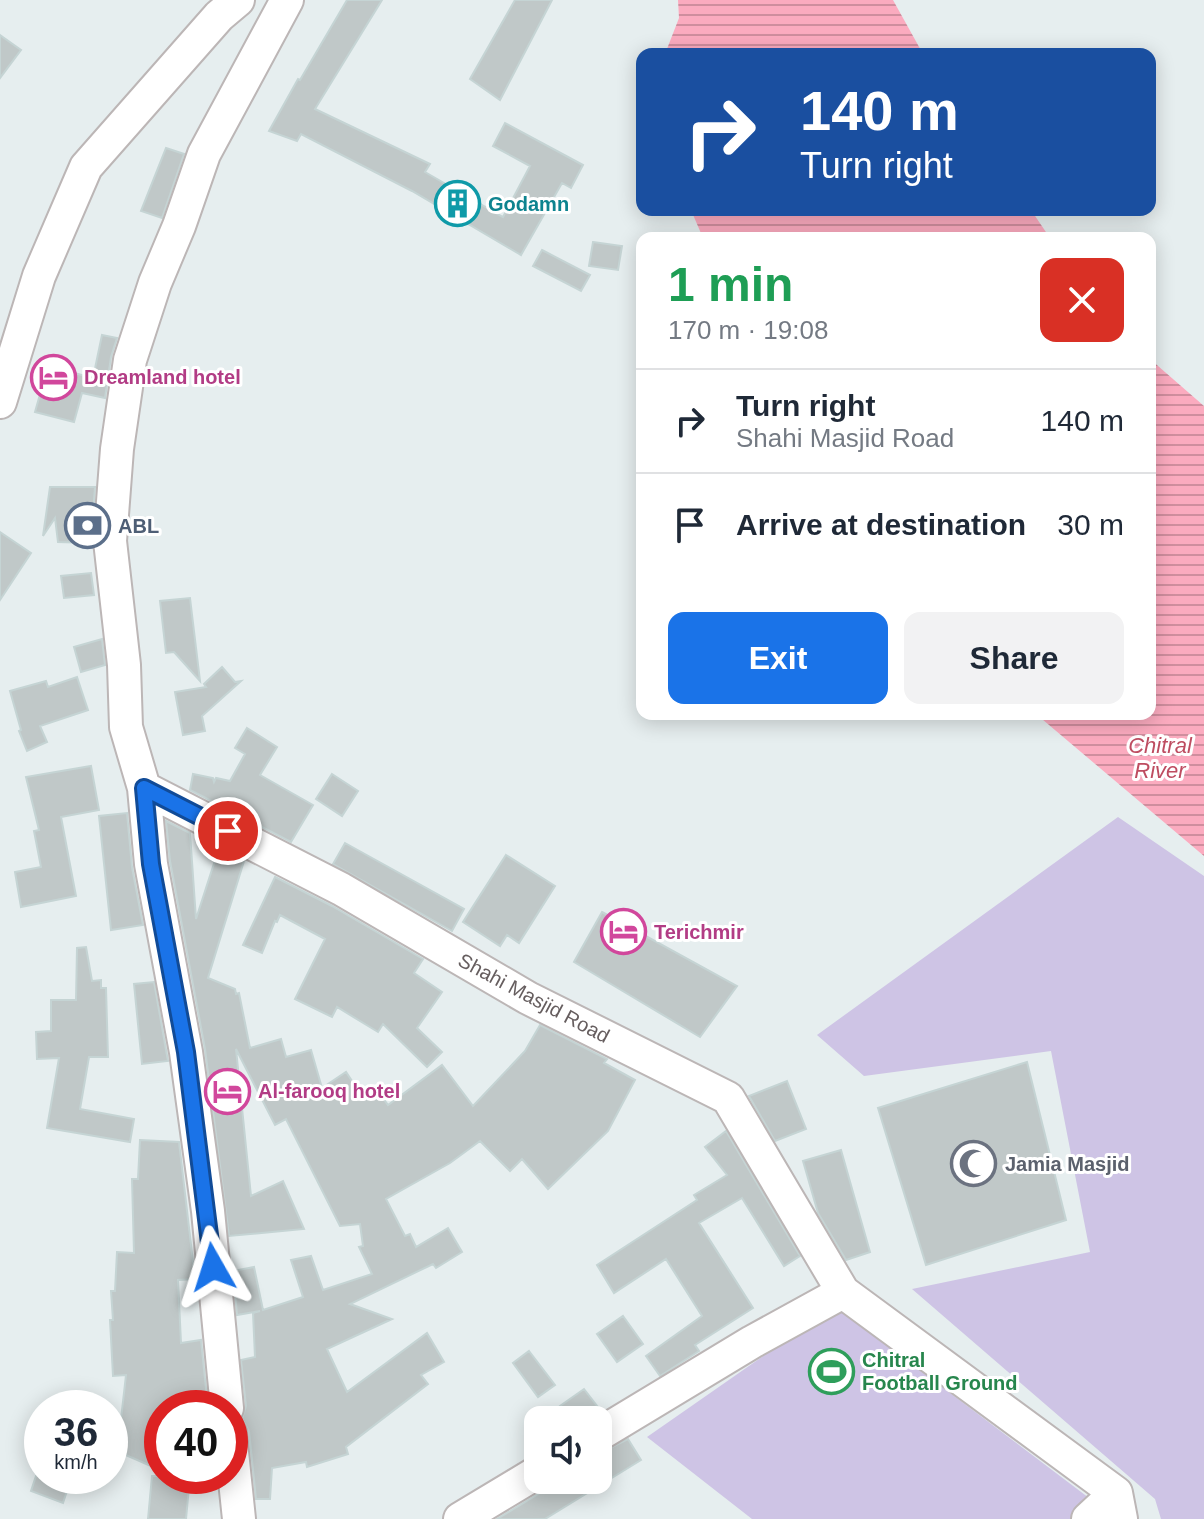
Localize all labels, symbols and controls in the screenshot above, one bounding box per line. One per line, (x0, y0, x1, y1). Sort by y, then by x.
text: 140 m (800, 79, 959, 142)
icon: right (668, 80, 772, 184)
text: Turn right (800, 145, 953, 186)
building icon: Godamn (433, 180, 481, 228)
place label: Godamn (488, 193, 569, 215)
text: 1 min (668, 258, 793, 311)
button: close (1040, 258, 1124, 342)
text: 170 m · 19:08 (668, 315, 828, 345)
hotel icon: Dreamland hotel (29, 353, 77, 401)
place label: Dreamland hotel (84, 366, 241, 388)
text: Turn right (736, 389, 875, 422)
icon: right (668, 399, 712, 443)
text: 140 m (1041, 404, 1124, 437)
text: Shahi Masjid Road (736, 423, 954, 453)
bank icon: ABL (63, 502, 111, 550)
icon: arrive (668, 503, 712, 547)
text: Arrive at destination (736, 508, 1026, 541)
text: 30 m (1057, 508, 1124, 541)
place label: ABL (118, 515, 159, 537)
button: Exit (668, 612, 888, 704)
button: Share (904, 612, 1124, 704)
water label: Chitral River (1128, 733, 1193, 783)
pin (194, 797, 262, 865)
icon: arrive (206, 809, 250, 853)
hotel icon: Terichmir (599, 908, 647, 956)
place label: Terichmir (654, 921, 744, 943)
street label: Shahi Masjid Road (455, 949, 613, 1047)
hotel icon: Al-farooq hotel (203, 1067, 251, 1115)
place label: Al-farooq hotel (258, 1080, 400, 1102)
mosque icon: Jamia Masjid (950, 1140, 998, 1188)
place label: Jamia Masjid (1005, 1153, 1130, 1175)
position arrow (171, 1225, 255, 1309)
sports icon: Chitral Football Ground (807, 1347, 855, 1395)
place label: Chitral Football Ground (862, 1349, 1018, 1394)
speed limit sign: 40 (144, 1390, 248, 1494)
map controls (524, 1406, 612, 1494)
button: sound (524, 1406, 612, 1494)
text: 36 (54, 1410, 98, 1454)
text: km/h (54, 1451, 98, 1473)

